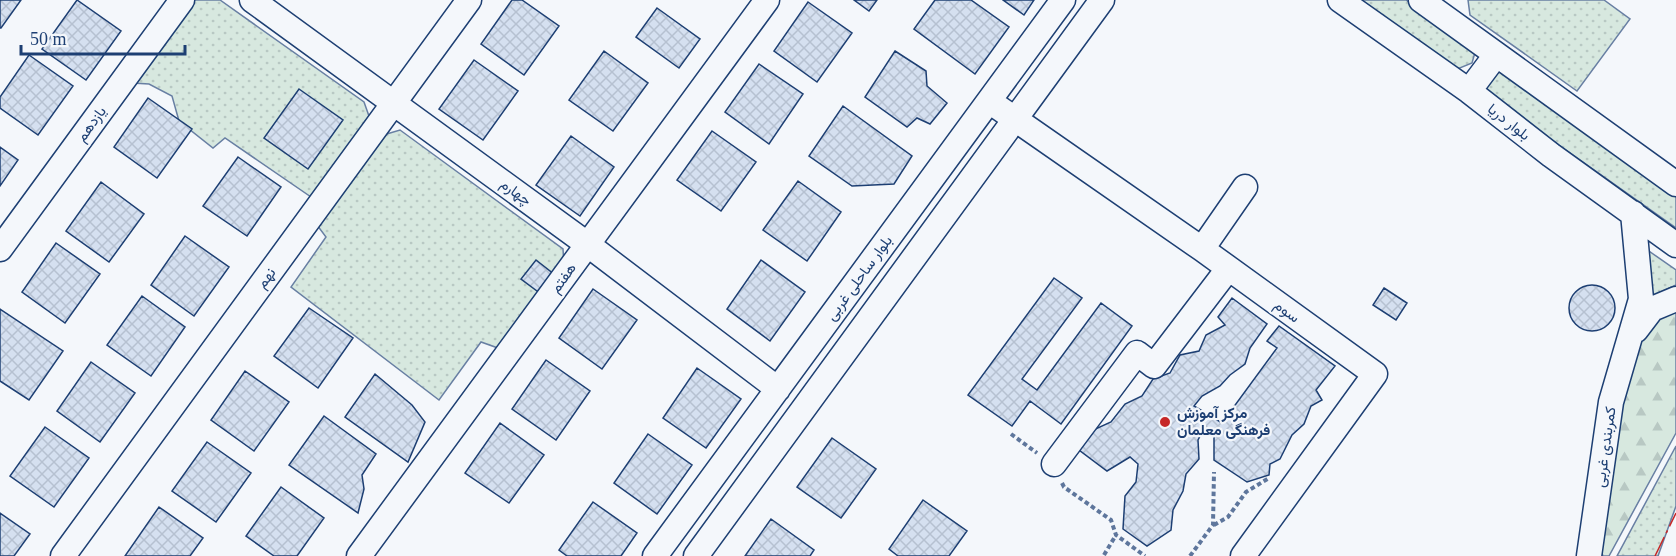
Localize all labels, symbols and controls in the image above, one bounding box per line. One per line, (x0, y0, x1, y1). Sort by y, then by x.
scale bar (21, 18, 184, 56)
text: 50 m (30, 29, 67, 49)
street label: بلوار دریا (1484, 101, 1533, 144)
street label: یازدهم (73, 103, 111, 146)
street label: چهارم (496, 175, 535, 210)
street label: بلوار ساحلی غربی (823, 232, 897, 325)
street label: هفتم (547, 260, 581, 297)
street label: نهم (253, 265, 280, 292)
street label: سوم (1270, 296, 1303, 327)
place label: مرکز آموزش فرهنگی معلمان (1177, 405, 1270, 439)
street label: کمربندی غربی (1591, 405, 1621, 489)
marker: مرکز آموزش فرهنگی معلمان (1158, 415, 1172, 429)

